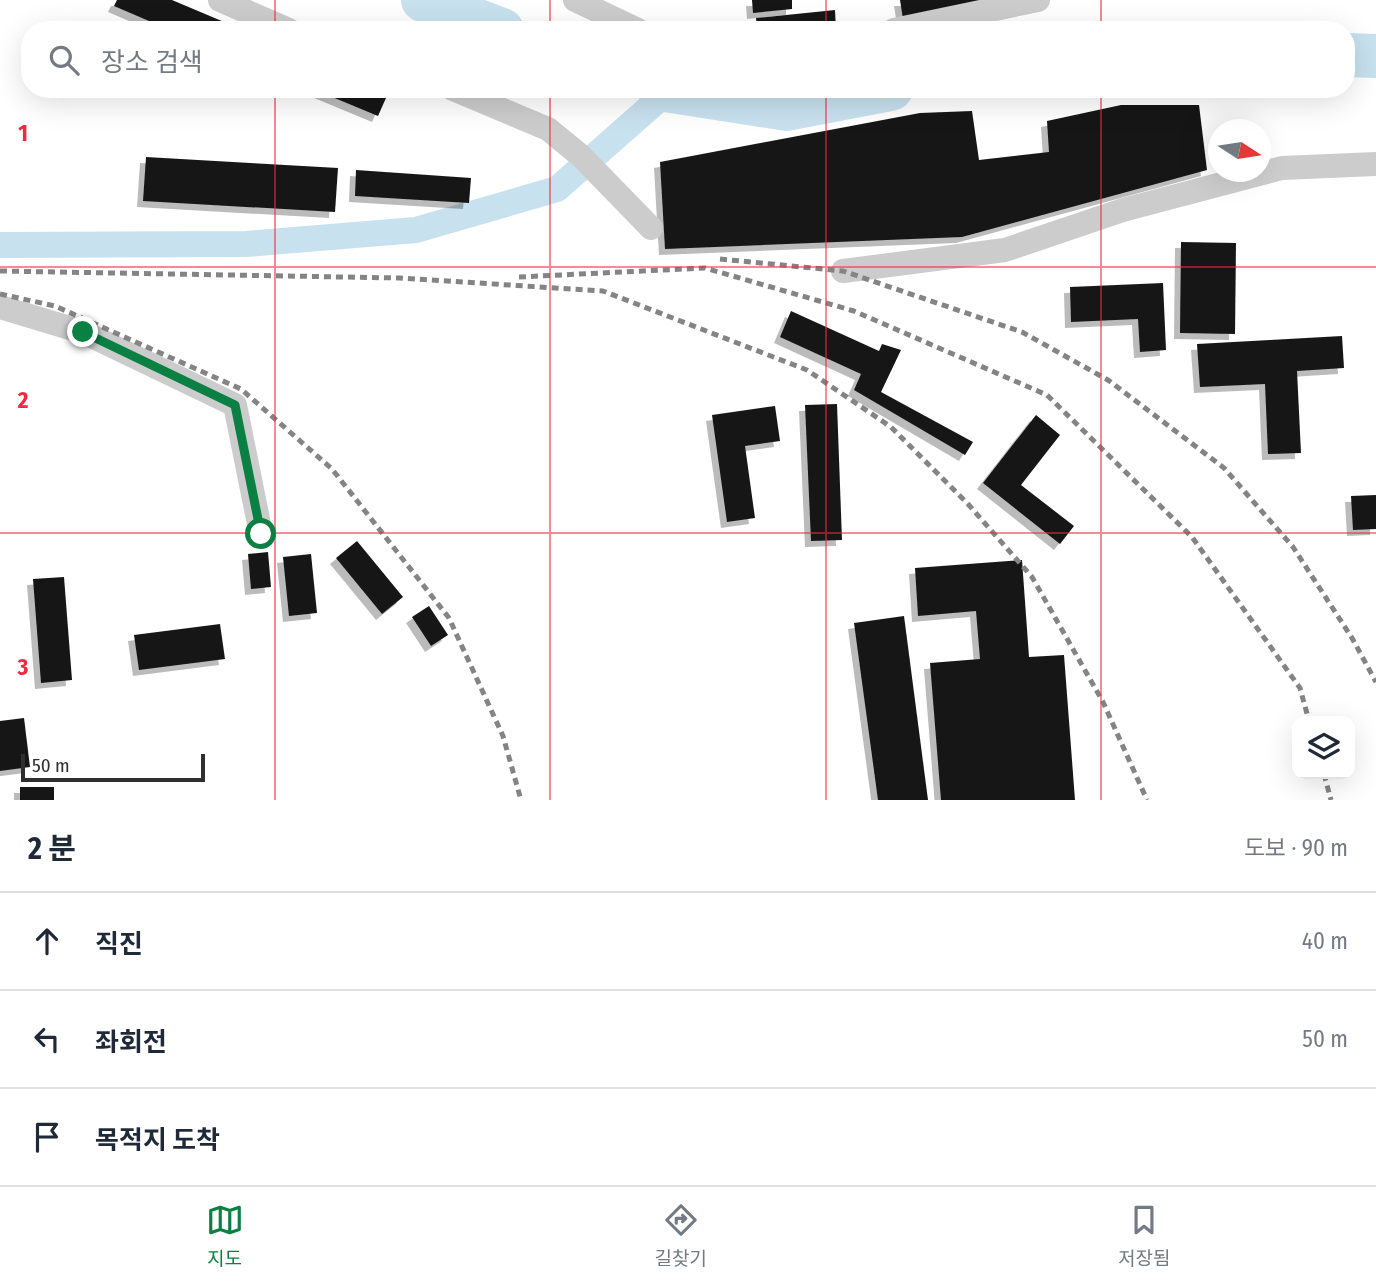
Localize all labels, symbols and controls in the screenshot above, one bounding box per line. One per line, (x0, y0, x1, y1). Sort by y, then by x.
search box (21, 21, 1355, 98)
icon: search (45, 41, 83, 79)
text: 장소 검색 (101, 47, 203, 78)
text: 1 (18, 119, 28, 147)
north arrow (1208, 119, 1271, 182)
route end (67, 316, 98, 347)
text: 2 (17, 386, 29, 414)
route start (245, 518, 276, 549)
text: 3 (17, 653, 29, 681)
map controls (1292, 716, 1355, 779)
button: layers (1292, 716, 1355, 779)
scale bar (21, 751, 205, 783)
text: 50 m (32, 754, 70, 777)
text: 2 분 (28, 831, 76, 867)
text: 도보 · 90 m (1244, 834, 1348, 862)
icon: ahead (28, 922, 66, 960)
text: 40 m (1302, 927, 1348, 955)
text: 직진 (95, 929, 143, 960)
icon: left (28, 1020, 66, 1058)
text: 50 m (1302, 1025, 1348, 1053)
text: 좌회전 (95, 1027, 167, 1058)
icon: arrive (28, 1118, 66, 1156)
text: 목적지 도착 (95, 1125, 220, 1156)
tab: 지도 (206, 1201, 244, 1270)
tab: 길찾기 (655, 1201, 707, 1270)
tab: 저장됨 (1118, 1201, 1170, 1270)

